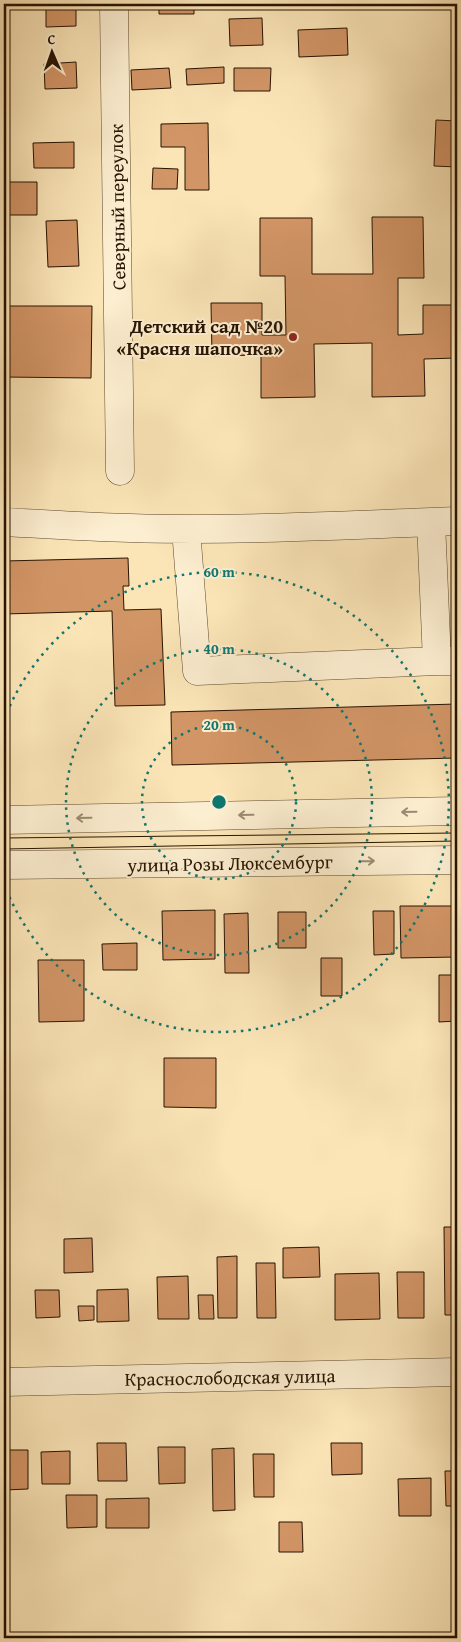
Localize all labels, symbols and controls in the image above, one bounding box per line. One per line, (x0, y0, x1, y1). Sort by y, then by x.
north arrow (28, 28, 78, 78)
text: С (47, 29, 56, 49)
street label: Северный переулок (102, 124, 132, 290)
place label: Детский сад №20 «Красня шапочка» (117, 312, 283, 362)
marker: Детский сад №20 «Красня шапочка» (287, 331, 299, 343)
text: 60 m (203, 561, 235, 582)
text: 40 m (203, 638, 235, 659)
text: 20 m (203, 714, 235, 735)
centre of rings (210, 793, 228, 811)
one-way arrow (401, 807, 417, 817)
one-way arrow (238, 810, 254, 820)
one-way arrow (76, 813, 92, 823)
street label: улица Розы Люксембург (126, 847, 333, 879)
one-way arrow (359, 856, 375, 866)
street label: Краснослободская улица (124, 1361, 336, 1393)

